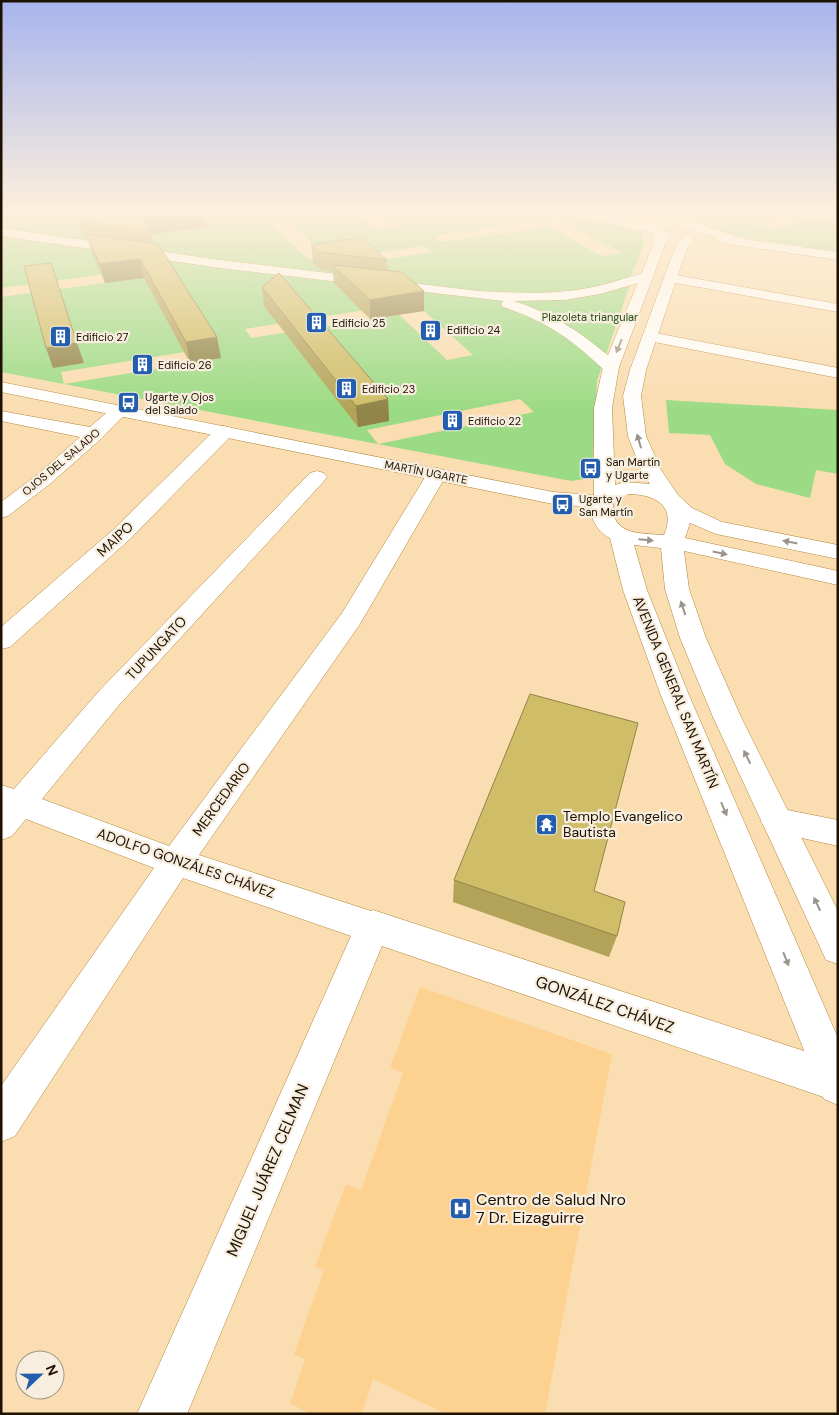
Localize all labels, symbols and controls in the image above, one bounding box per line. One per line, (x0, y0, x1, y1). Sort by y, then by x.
park label: Plazoleta triangular (542, 310, 638, 324)
building icon: Edificio 25 (304, 311, 328, 335)
place label: Edificio 25 (332, 316, 386, 330)
building icon: Edificio 24 (419, 318, 443, 342)
place label: Edificio 24 (447, 323, 500, 337)
building icon: Edificio 27 (48, 325, 72, 349)
place label: Edificio 27 (76, 330, 128, 344)
one-way arrow (615, 339, 623, 354)
building icon: Edificio 26 (130, 353, 154, 377)
place label: Edificio 26 (158, 358, 212, 372)
building icon: Edificio 23 (334, 377, 358, 401)
place label: Edificio 23 (362, 382, 415, 396)
place label: Ugarte y Ojos del Salado (145, 390, 214, 417)
bus stop icon: Ugarte y Ojos del Salado (117, 391, 141, 415)
building icon: Edificio 22 (440, 409, 464, 433)
place label: Edificio 22 (468, 414, 521, 428)
street label: OJOS DEL SALADO (19, 425, 103, 499)
one-way arrow (635, 433, 643, 448)
place label: San Martín y Ugarte (606, 455, 660, 482)
bus stop icon: San Martín y Ugarte (578, 456, 602, 480)
street label: MARTÍN UGARTE (383, 457, 469, 487)
place label: Ugarte y San Martín (579, 492, 633, 519)
bus stop icon: Ugarte y San Martín (551, 493, 575, 517)
street label: MAIPO (93, 518, 137, 560)
one-way arrow (638, 537, 654, 545)
one-way arrow (782, 538, 798, 546)
one-way arrow (712, 549, 727, 557)
street label: AVENIDA GENERAL SAN MARTÍN (629, 593, 723, 791)
one-way arrow (679, 600, 687, 615)
street label: TUPUNGATO (122, 612, 190, 684)
one-way arrow (743, 750, 751, 764)
street label: MERCEDARIO (188, 759, 254, 839)
one-way arrow (720, 802, 728, 816)
place label: Templo Evangelico Bautista (563, 807, 683, 841)
temple icon: Templo Evangelico Bautista (535, 812, 559, 836)
street label: ADOLFO GONZÁLES CHÁVEZ (95, 824, 277, 902)
one-way arrow (813, 897, 821, 911)
one-way arrow (783, 952, 790, 967)
street label: GONZÁLEZ CHÁVEZ (533, 971, 677, 1038)
street label: MIGUEL JUÁREZ CELMAN (222, 1081, 313, 1260)
place label: Centro de Salud Nro 7 Dr. Eizaguirre (476, 1189, 626, 1228)
hospital icon: Centro de Salud Nro 7 Dr. Eizaguirre (448, 1196, 472, 1220)
north arrow (15, 1350, 65, 1400)
text: N (42, 1362, 62, 1378)

